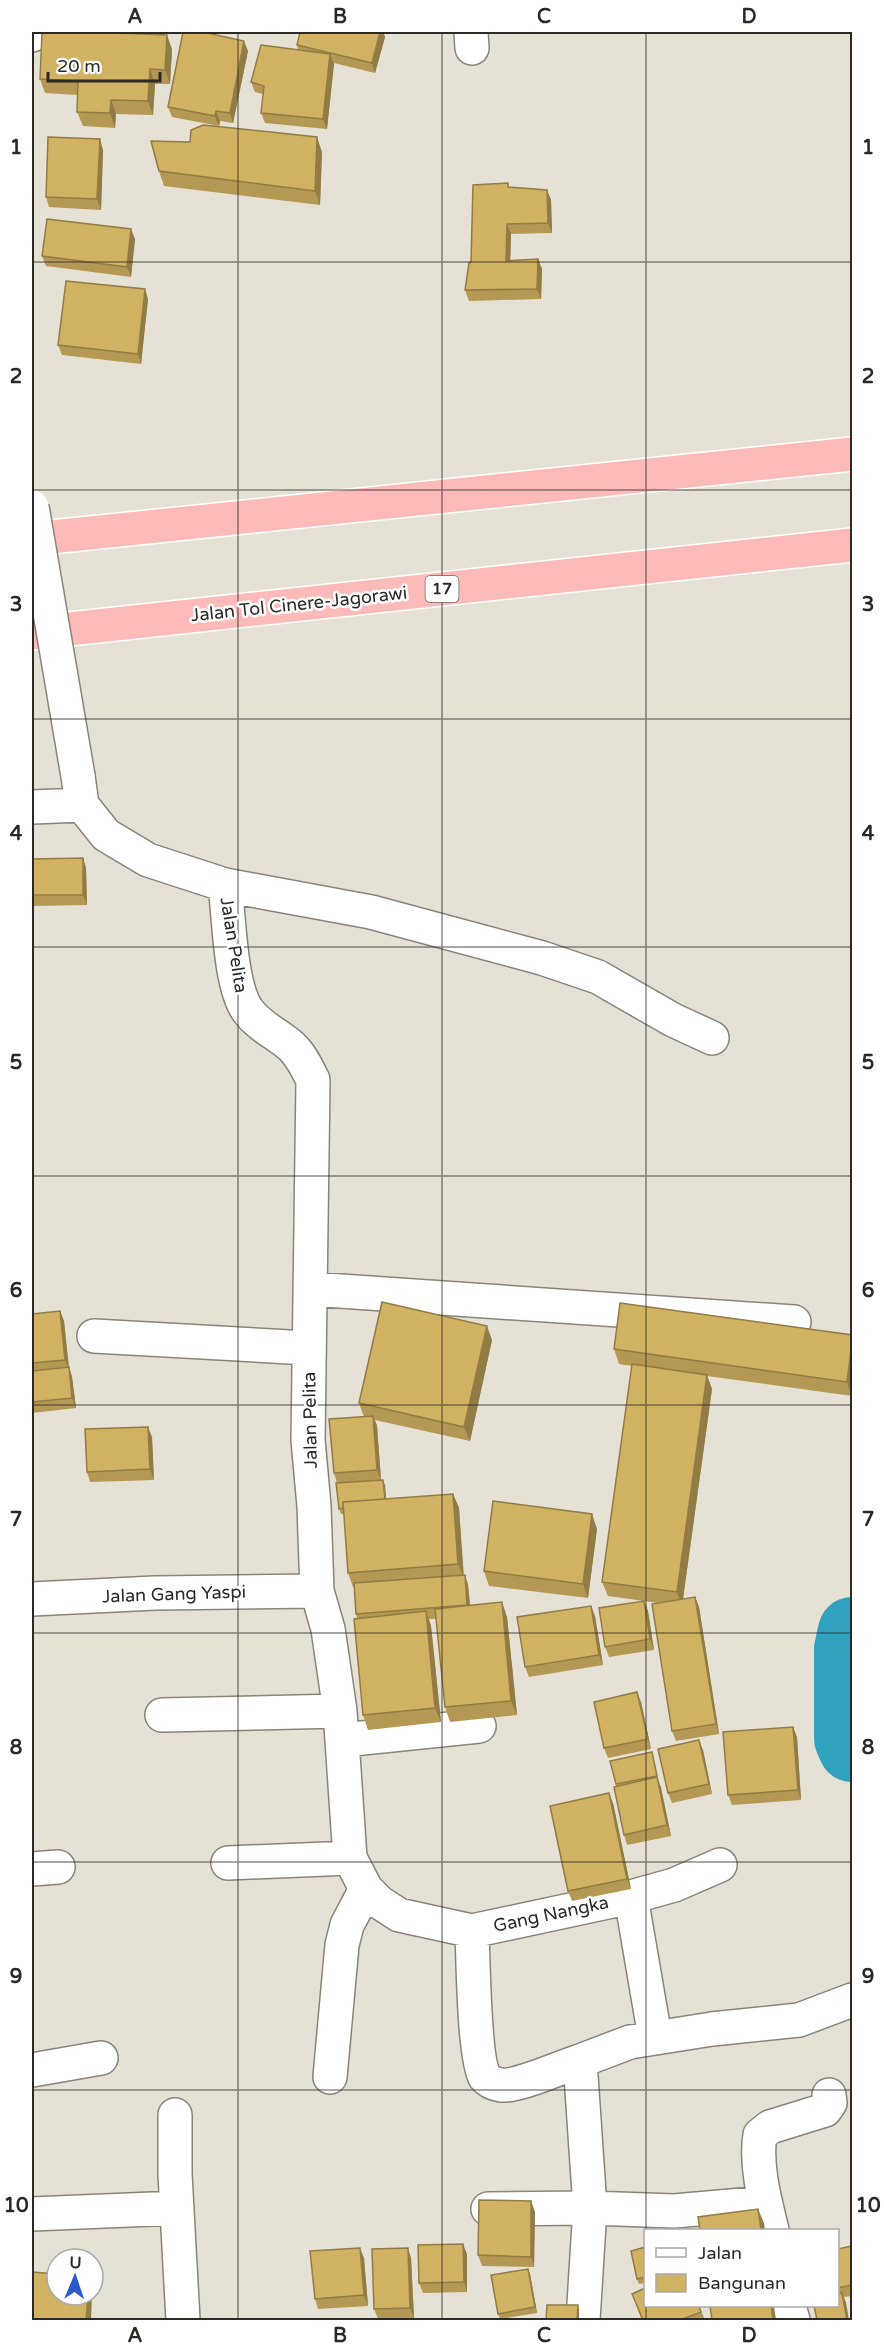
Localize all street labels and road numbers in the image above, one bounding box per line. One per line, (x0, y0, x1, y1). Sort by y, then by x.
road number: 17 (426, 576, 458, 602)
street label: Jalan Tol Cinere-Jagorawi (190, 582, 408, 626)
street label: Jalan Pelita (216, 896, 252, 994)
street label: Jalan Pelita (298, 1371, 322, 1469)
street label: Jalan Gang Yaspi (102, 1580, 246, 1608)
street label: Gang Nangka (491, 1891, 611, 1937)

